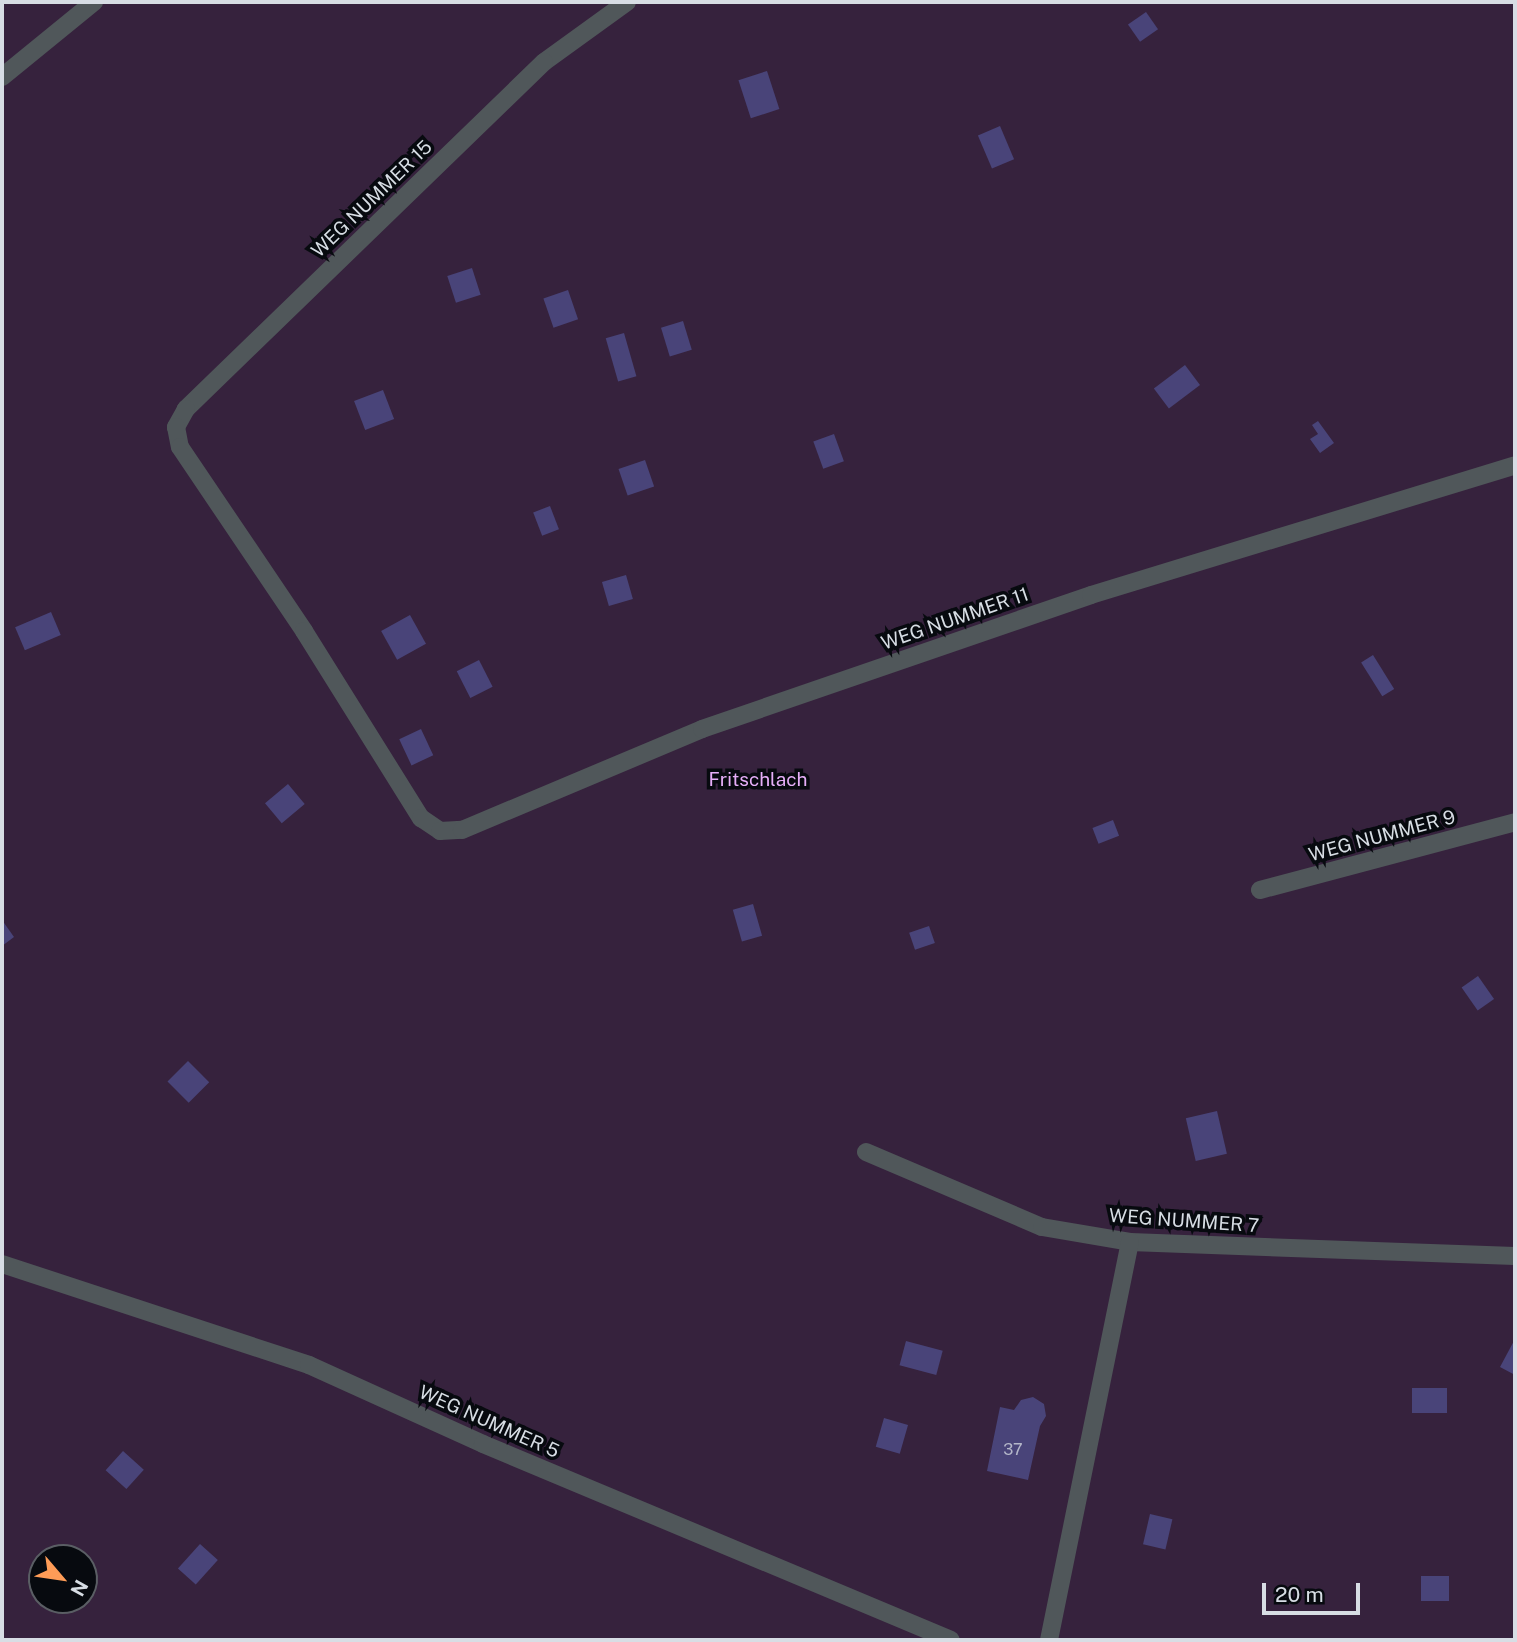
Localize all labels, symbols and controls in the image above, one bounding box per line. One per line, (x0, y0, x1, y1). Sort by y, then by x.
street label: WEG NUMMER 15 (307, 136, 437, 262)
street label: WEG NUMMER 11 (878, 583, 1032, 655)
park label: Fritschlach (709, 769, 807, 791)
street label: WEG NUMMER 9 (1306, 805, 1458, 867)
street label: WEG NUMMER 7 (1108, 1204, 1260, 1238)
street label: WEG NUMMER 5 (415, 1381, 563, 1463)
house number: 37 (1003, 1440, 1023, 1460)
north arrow (28, 1544, 98, 1614)
scale bar (1265, 1568, 1363, 1612)
text: N (66, 1576, 93, 1600)
text: 20 m (1275, 1582, 1324, 1607)

